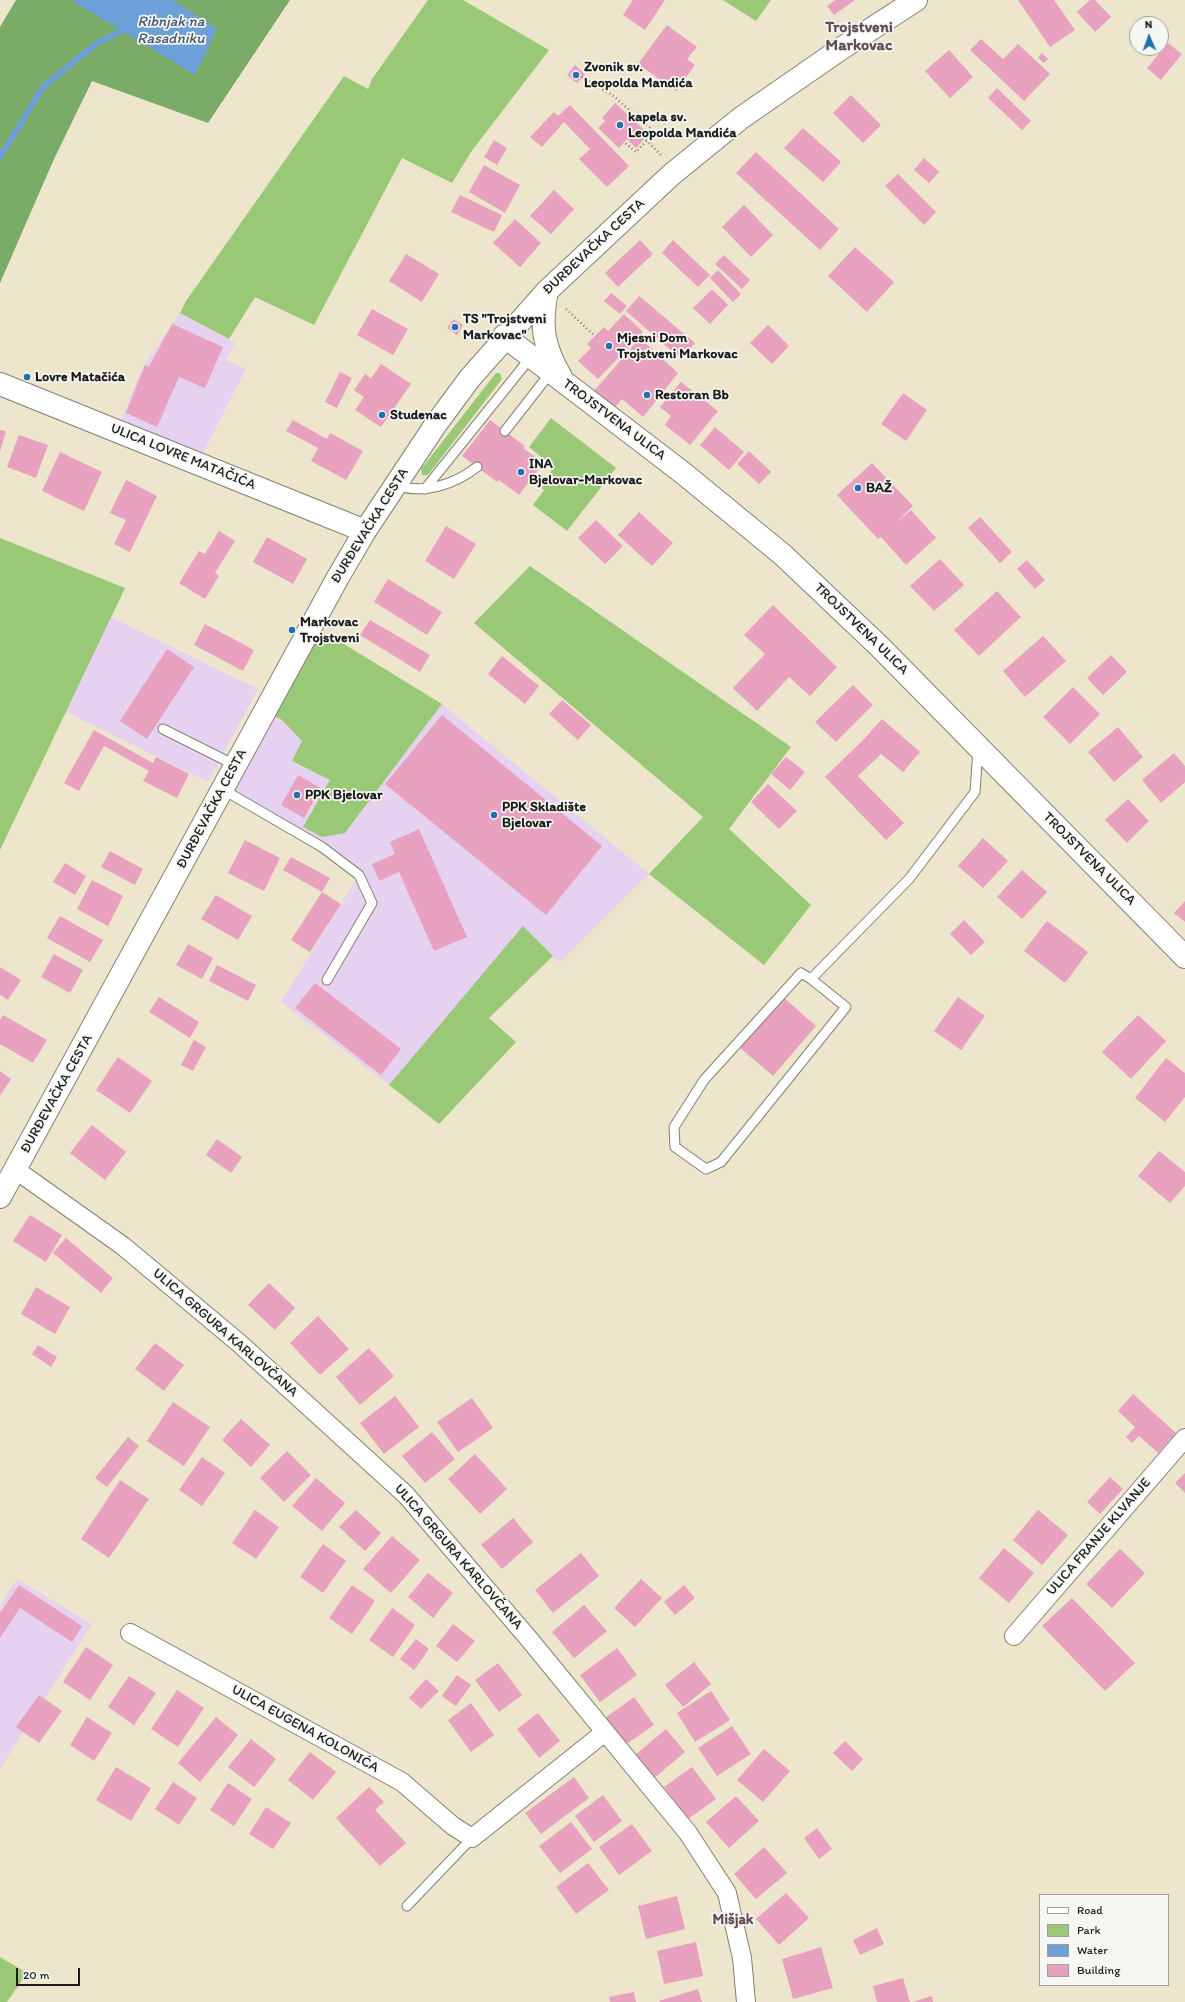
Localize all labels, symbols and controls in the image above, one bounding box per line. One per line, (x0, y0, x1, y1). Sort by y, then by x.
water label: Ribnjak na Rasadniku (137, 13, 205, 48)
north arrow (1129, 16, 1169, 56)
district label: Trojstveni Markovac (825, 18, 893, 56)
text: N (1145, 18, 1153, 31)
place label: Zvonik sv. Leopolda Mandića (584, 59, 693, 92)
marker: Zvonik sv. Leopolda Mandića (571, 70, 581, 80)
place label: kapela sv. Leopolda Mandića (628, 109, 737, 142)
marker: kapela sv. Leopolda Mandića (615, 120, 625, 130)
street label: ĐURĐEVAČKA CESTA (540, 195, 648, 299)
place label: TS "Trojstveni Markovac" (463, 311, 546, 344)
marker: TS "Trojstveni Markovac" (450, 322, 460, 332)
place label: Mjesni Dom Trojstveni Markovac (617, 330, 738, 362)
marker: Mjesni Dom Trojstveni Markovac (604, 341, 614, 351)
place label: Lovre Matačića (35, 369, 125, 385)
marker: Lovre Matačića (22, 372, 32, 382)
street label: TROJSTVENA ULICA (559, 376, 669, 464)
place label: Restoran Bb (655, 387, 729, 403)
marker: Restoran Bb (642, 390, 652, 400)
place label: Studenac (390, 407, 447, 423)
marker: Studenac (377, 410, 387, 420)
street label: ULICA LOVRE MATAČIĆA (108, 420, 258, 494)
place label: INA Bjelovar-Markovac (529, 456, 642, 488)
street label: ĐURĐEVAČKA CESTA (328, 465, 412, 587)
marker: INA Bjelovar-Markovac (516, 467, 526, 477)
place label: BAŽ (866, 480, 892, 496)
marker: BAŽ (853, 483, 863, 493)
street label: TROJSTVENA ULICA (810, 580, 912, 678)
place label: Markovac Trojstveni (300, 614, 359, 646)
marker: Markovac Trojstveni (287, 625, 297, 635)
street label: ĐURĐEVAČKA CESTA (173, 746, 251, 872)
place label: PPK Bjelovar (305, 787, 383, 803)
marker: PPK Bjelovar (292, 790, 302, 800)
place label: PPK Skladište Bjelovar (502, 799, 586, 832)
street label: TROJSTVENA ULICA (1039, 809, 1139, 909)
marker: PPK Skladište Bjelovar (489, 810, 499, 820)
street label: ĐURĐEVAČKA CESTA (17, 1032, 97, 1156)
street label: ULICA GRGURA KARLOVČANA (149, 1265, 301, 1401)
street label: ULICA FRANJE KLVANJE (1043, 1475, 1155, 1599)
street label: ULICA GRGURA KARLOVČANA (390, 1481, 526, 1633)
street label: ULICA EUGENA KOLONIĆA (228, 1681, 382, 1777)
legend (1039, 1894, 1169, 1986)
text: Road (1077, 1903, 1103, 1917)
district label: Mišjak (712, 1911, 754, 1929)
text: Park (1077, 1923, 1101, 1937)
text: Water (1077, 1943, 1108, 1957)
scale bar (18, 1960, 82, 1986)
text: Building (1077, 1963, 1120, 1977)
text: 20 m (23, 1968, 50, 1982)

